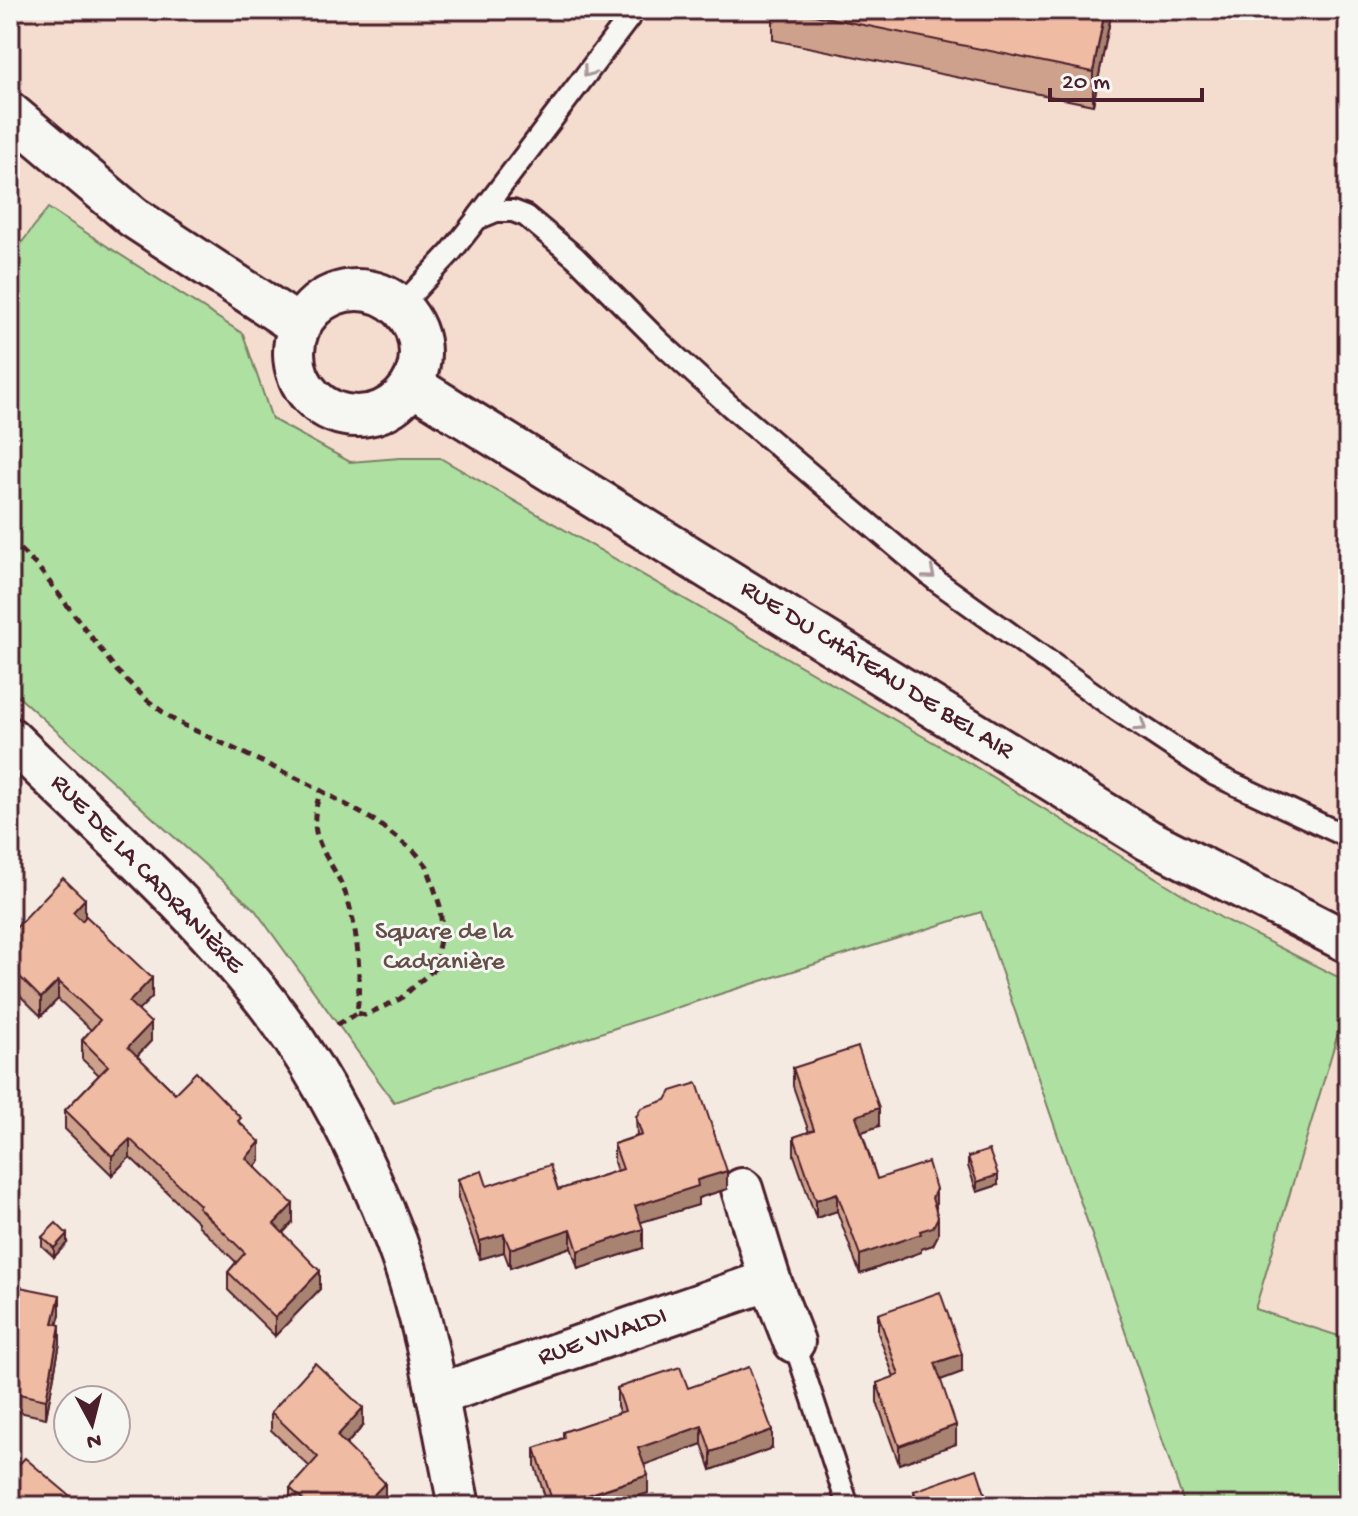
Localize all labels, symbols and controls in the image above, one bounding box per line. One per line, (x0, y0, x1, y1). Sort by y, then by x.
scale bar (1050, 52, 1202, 102)
one-way arrow (584, 64, 598, 78)
text: 20 m (1062, 69, 1110, 98)
one-way arrow (920, 564, 935, 579)
street label: RUE DU CHÂTEAU DE BEL AIR (734, 574, 1019, 769)
one-way arrow (1132, 716, 1146, 731)
street label: RUE DE LA CADRANIÈRE (42, 769, 250, 982)
park label: Square de la Cadranière (375, 918, 515, 979)
street label: RUE VIVALDI (535, 1301, 671, 1375)
north arrow (52, 1384, 132, 1464)
text: N (85, 1426, 103, 1454)

